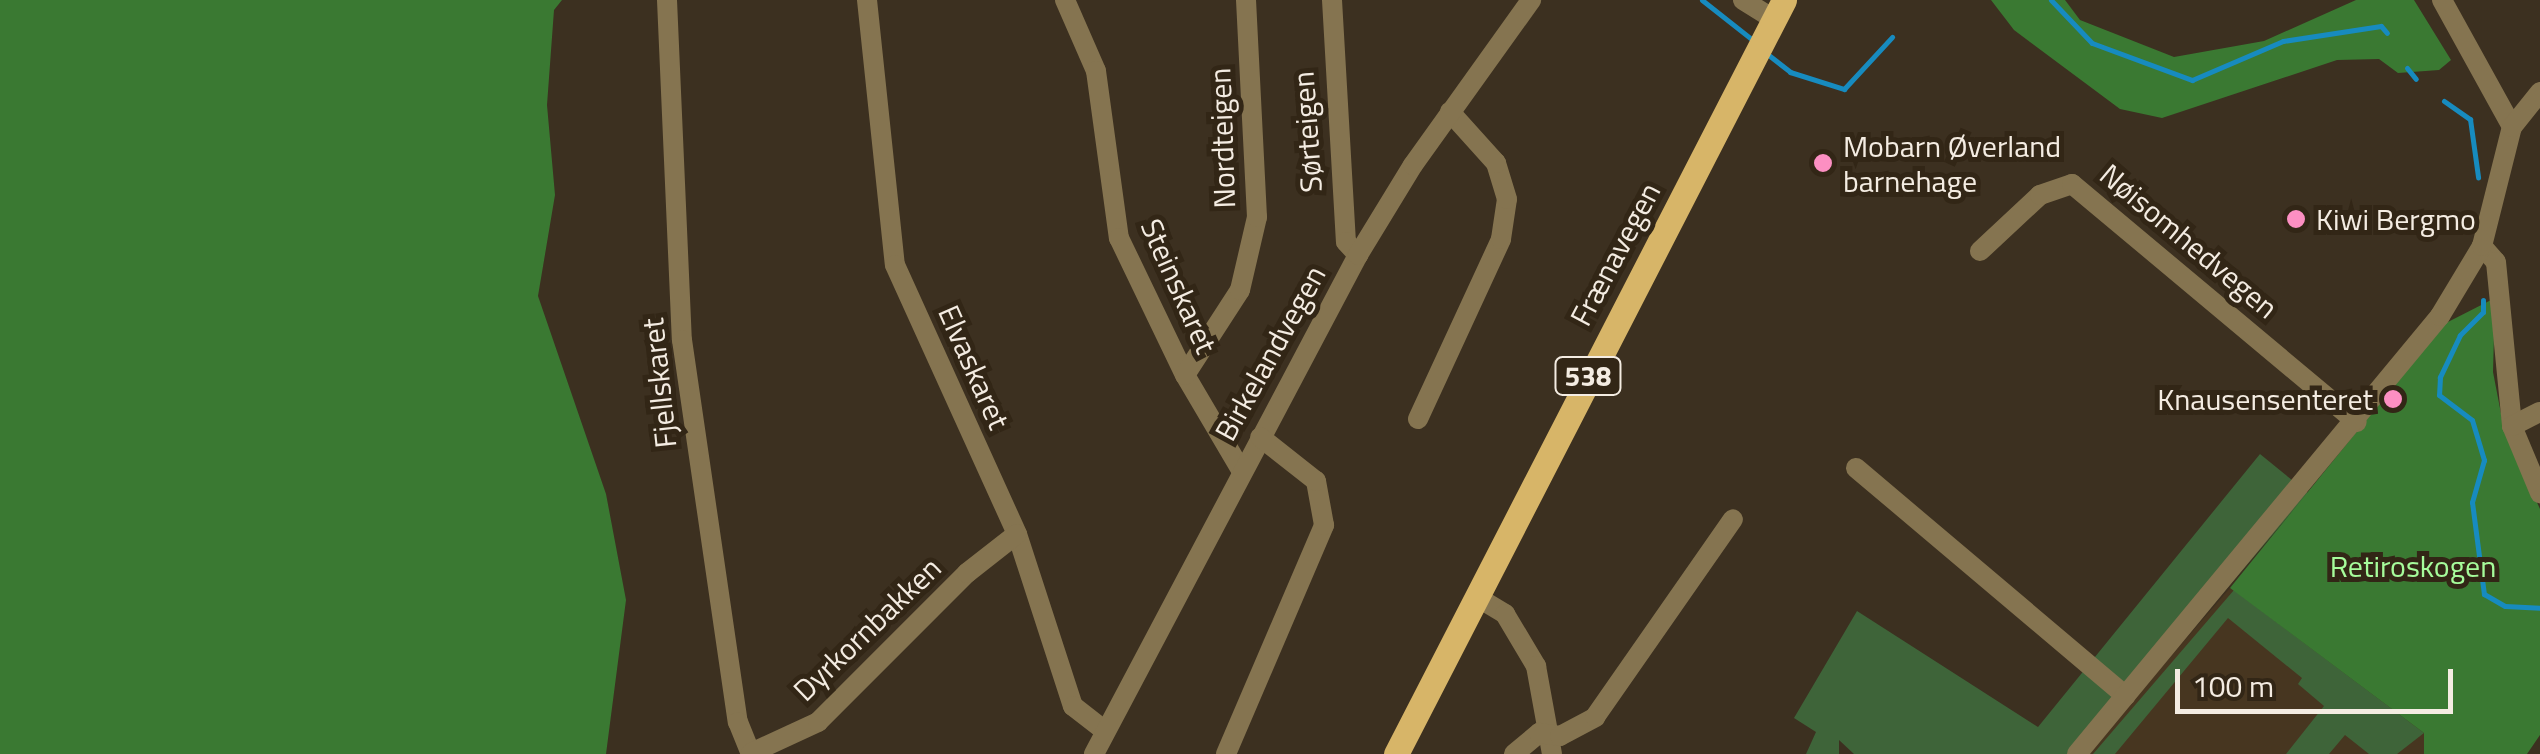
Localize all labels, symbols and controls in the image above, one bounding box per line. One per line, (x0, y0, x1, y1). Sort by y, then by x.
street label: Nordteigen (1202, 67, 1242, 209)
street label: Sørteigen (1285, 70, 1329, 194)
place label: Mobarn Øverland barnehage (1843, 128, 2061, 198)
marker: Mobarn Øverland barnehage (1812, 152, 1834, 174)
street label: Nøisomhedvegen (2093, 156, 2285, 326)
street label: Frænavegen (1562, 176, 1668, 332)
place label: Kiwi Bergmo (2316, 201, 2476, 237)
marker: Kiwi Bergmo (2285, 208, 2307, 230)
street label: Steinskaret (1133, 213, 1225, 359)
street label: Birkelandvegen (1207, 259, 1333, 447)
street label: Elvaskaret (931, 300, 1017, 434)
street label: Fjellskaret (634, 316, 684, 450)
road number: 538 (1553, 353, 1623, 399)
place label: Knausensenteret (2157, 381, 2373, 417)
marker: Knausensenteret (2382, 388, 2404, 410)
park label: Retiroskogen (2330, 548, 2496, 584)
street label: Dyrkornbakken (786, 550, 948, 708)
scale bar (2180, 649, 2458, 711)
text: 100 m (2192, 663, 2274, 709)

